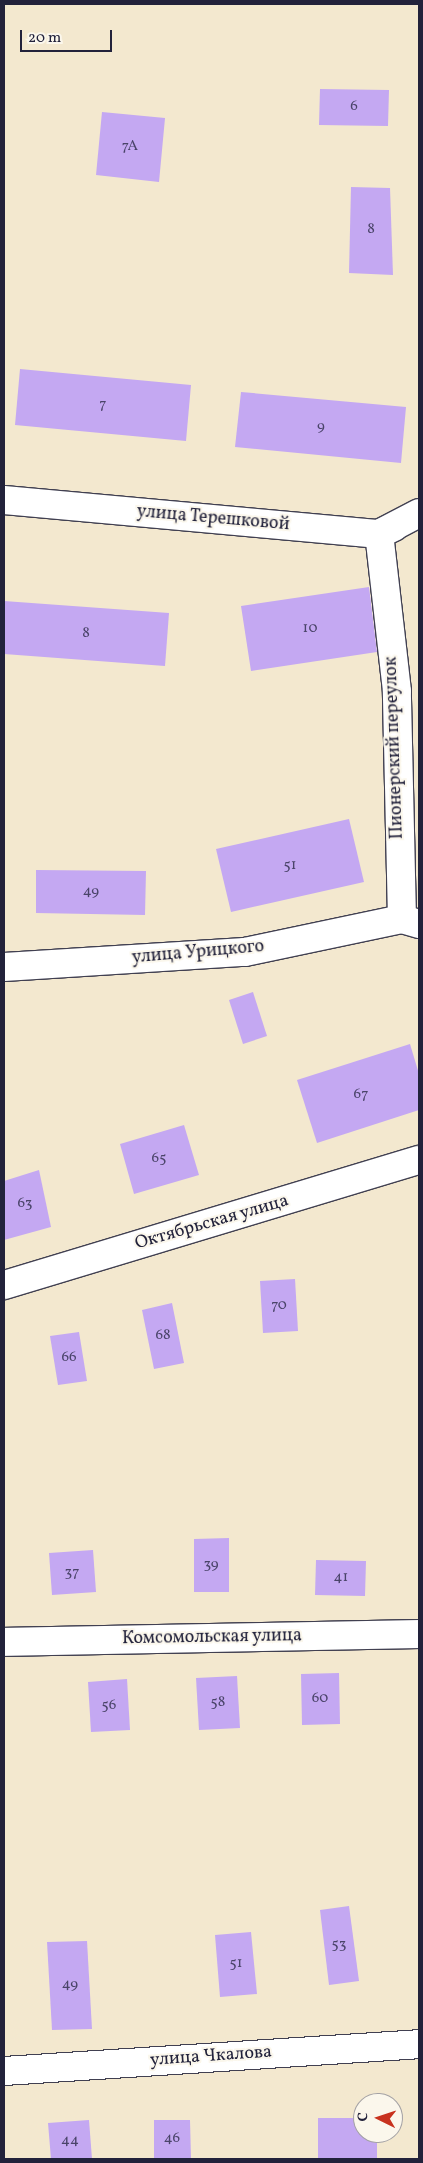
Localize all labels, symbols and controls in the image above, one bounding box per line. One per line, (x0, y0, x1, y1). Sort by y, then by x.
scale bar (22, 20, 115, 52)
text: 20 m (28, 28, 61, 49)
house number: 6 (350, 98, 358, 116)
house number: 7А (122, 138, 138, 156)
house number: 8 (367, 221, 375, 239)
house number: 7 (99, 396, 107, 414)
house number: 9 (317, 418, 325, 436)
street label: улица Терешковой (135, 502, 291, 536)
house number: 10 (303, 620, 317, 638)
house number: 8 (82, 625, 90, 643)
street label: Пионерский переулок (381, 656, 409, 840)
house number: 51 (283, 857, 297, 875)
house number: 49 (83, 883, 99, 901)
street label: улица Урицкого (131, 936, 265, 970)
house number: 67 (354, 1086, 368, 1104)
house number: 65 (152, 1150, 166, 1168)
street label: Октябрьская улица (132, 1191, 292, 1255)
house number: 63 (17, 1195, 33, 1213)
house number: 70 (271, 1297, 287, 1315)
house number: 68 (155, 1327, 171, 1345)
house number: 66 (61, 1349, 77, 1367)
house number: 39 (203, 1556, 219, 1574)
house number: 37 (65, 1564, 79, 1582)
house number: 41 (334, 1569, 348, 1587)
street label: Комсомольская улица (122, 1626, 302, 1650)
house number: 60 (312, 1690, 328, 1708)
house number: 58 (211, 1694, 225, 1712)
house number: 56 (102, 1697, 116, 1715)
house number: 53 (332, 1936, 346, 1954)
house number: 51 (229, 1955, 243, 1973)
house number: 49 (62, 1976, 78, 1994)
street label: улица Чкалова (149, 2042, 273, 2072)
north arrow (353, 2093, 403, 2143)
text: С (354, 2112, 373, 2122)
house number: 46 (164, 2130, 180, 2148)
house number: 44 (61, 2132, 79, 2150)

